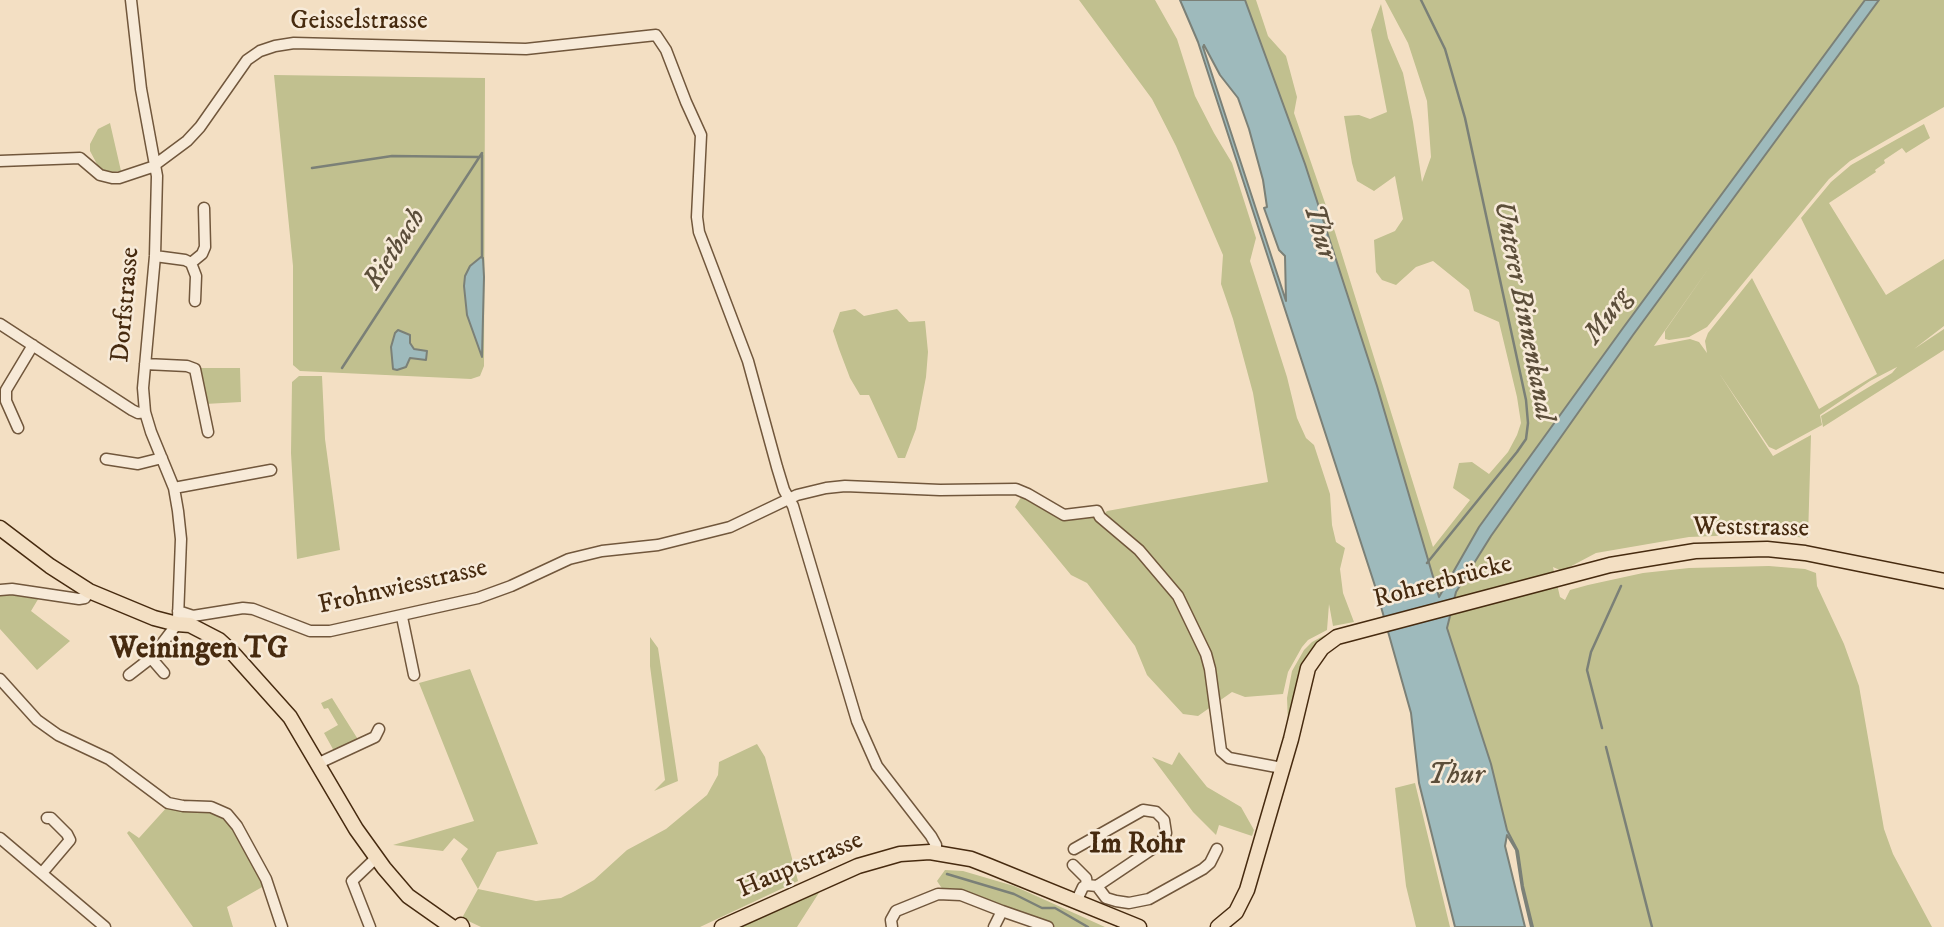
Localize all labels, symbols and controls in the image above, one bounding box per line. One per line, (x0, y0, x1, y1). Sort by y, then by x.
street label: Geisselstrasse (290, 7, 428, 39)
water label: Unterer Binnenkanal (1484, 198, 1560, 424)
water label: Thur (1294, 200, 1342, 264)
water label: Rietbach (357, 203, 435, 297)
street label: Dorfstrasse (106, 246, 148, 364)
water label: Murg (1578, 283, 1640, 351)
street label: Weststrasse (1693, 512, 1809, 546)
street label: Rohrerbrücke (1370, 550, 1516, 616)
street label: Frohnwiesstrasse (315, 553, 491, 623)
district label: Weiningen TG (110, 633, 288, 669)
water label: Thur (1428, 760, 1484, 794)
street label: Hauptstrasse (734, 826, 868, 906)
district label: Im Rohr (1089, 829, 1185, 863)

